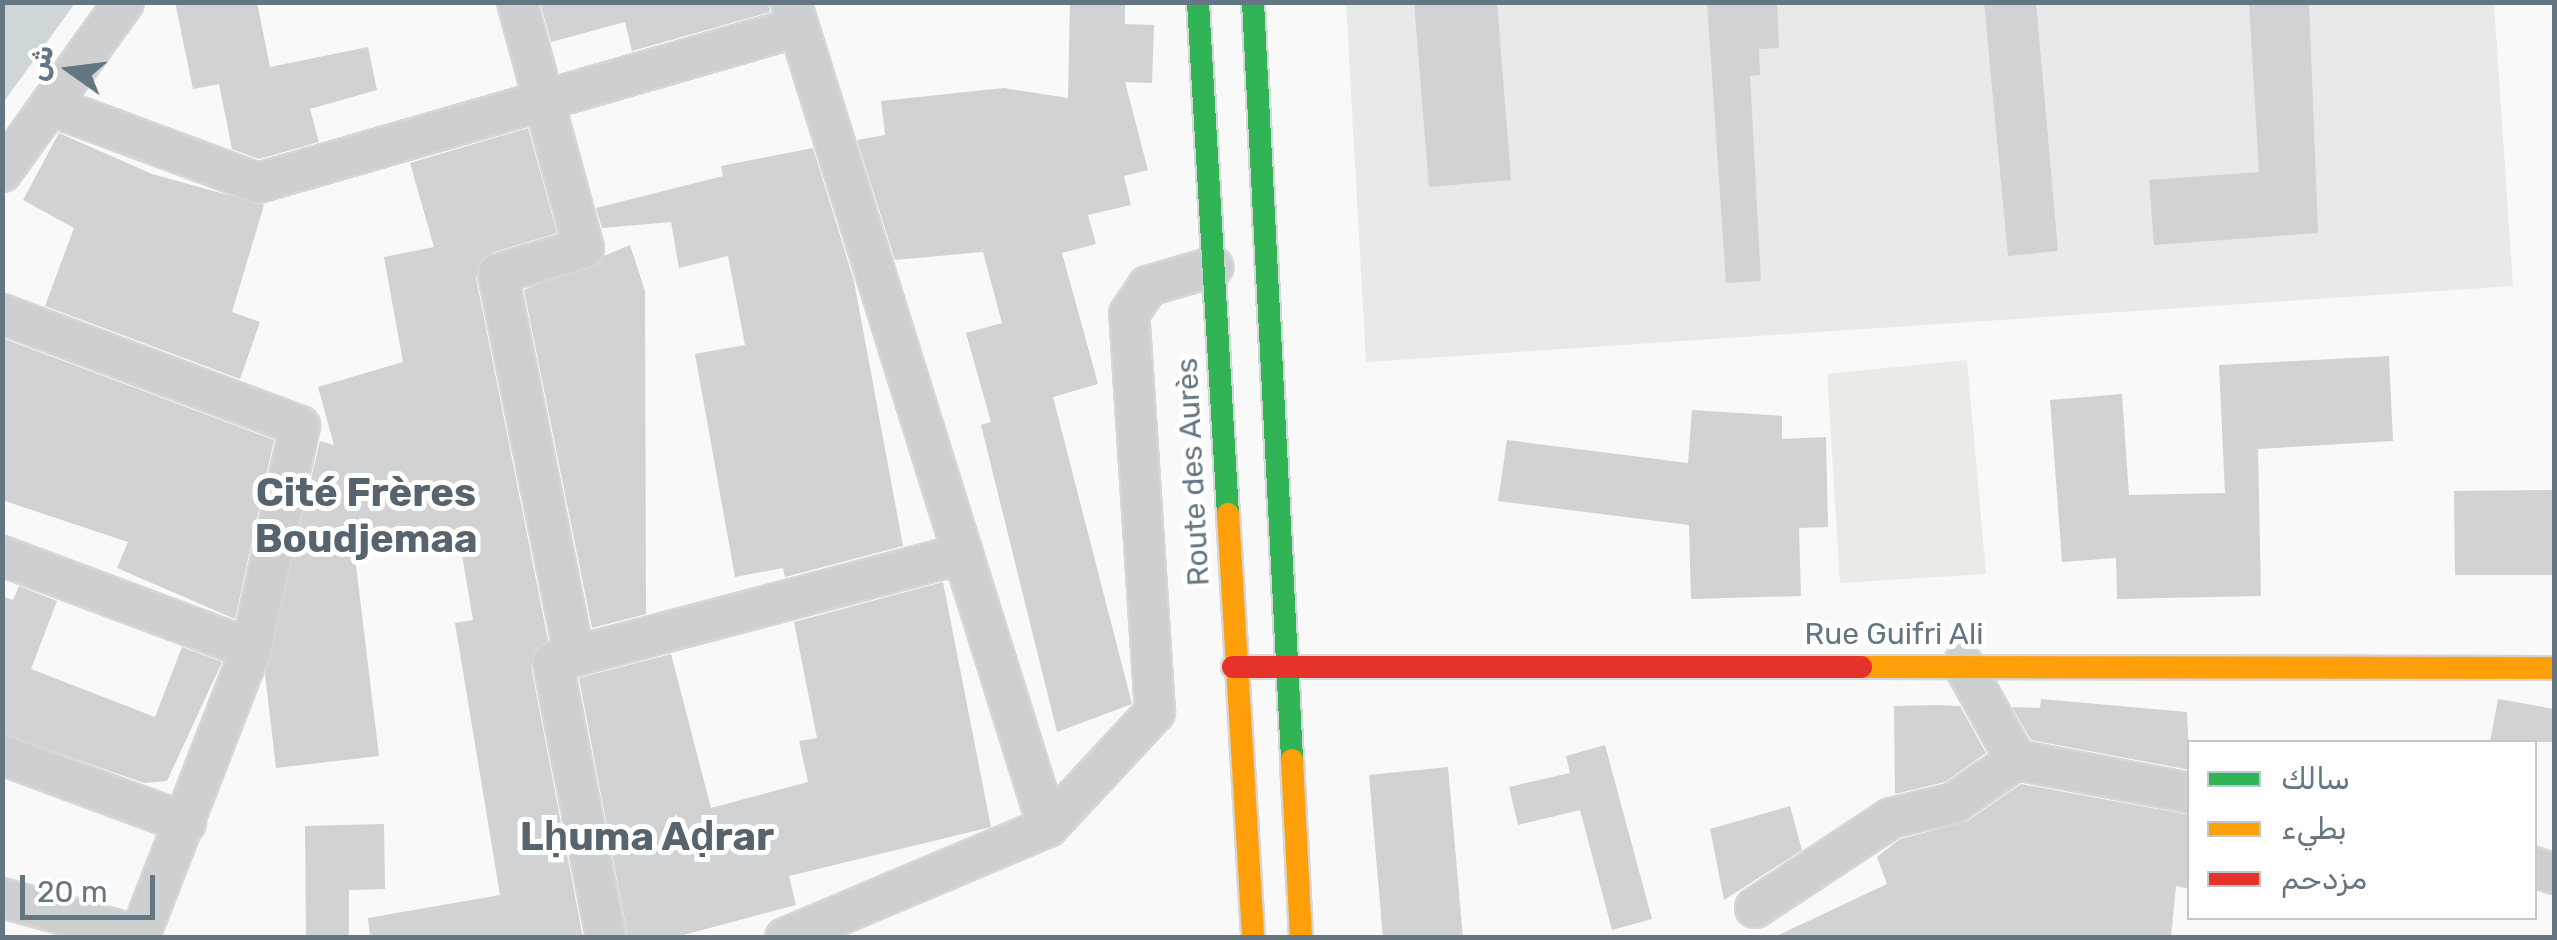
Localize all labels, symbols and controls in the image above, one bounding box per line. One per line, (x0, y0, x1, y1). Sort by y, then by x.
north arrow (20, 20, 120, 120)
text: ش (20, 41, 61, 84)
street label: Route des Aurès (1169, 357, 1217, 587)
district label: Cité Frères Boudjemaa (254, 469, 478, 563)
street label: Rue Guifri Ali (1804, 616, 1984, 652)
legend (2187, 740, 2537, 920)
text: سالك (2281, 761, 2350, 797)
text: بطيء (2281, 811, 2347, 847)
district label: Lḥuma Aḍrar (519, 813, 775, 861)
scale bar (25, 855, 160, 917)
text: مزدحم (2281, 861, 2367, 897)
text: 20 m (37, 874, 108, 910)

